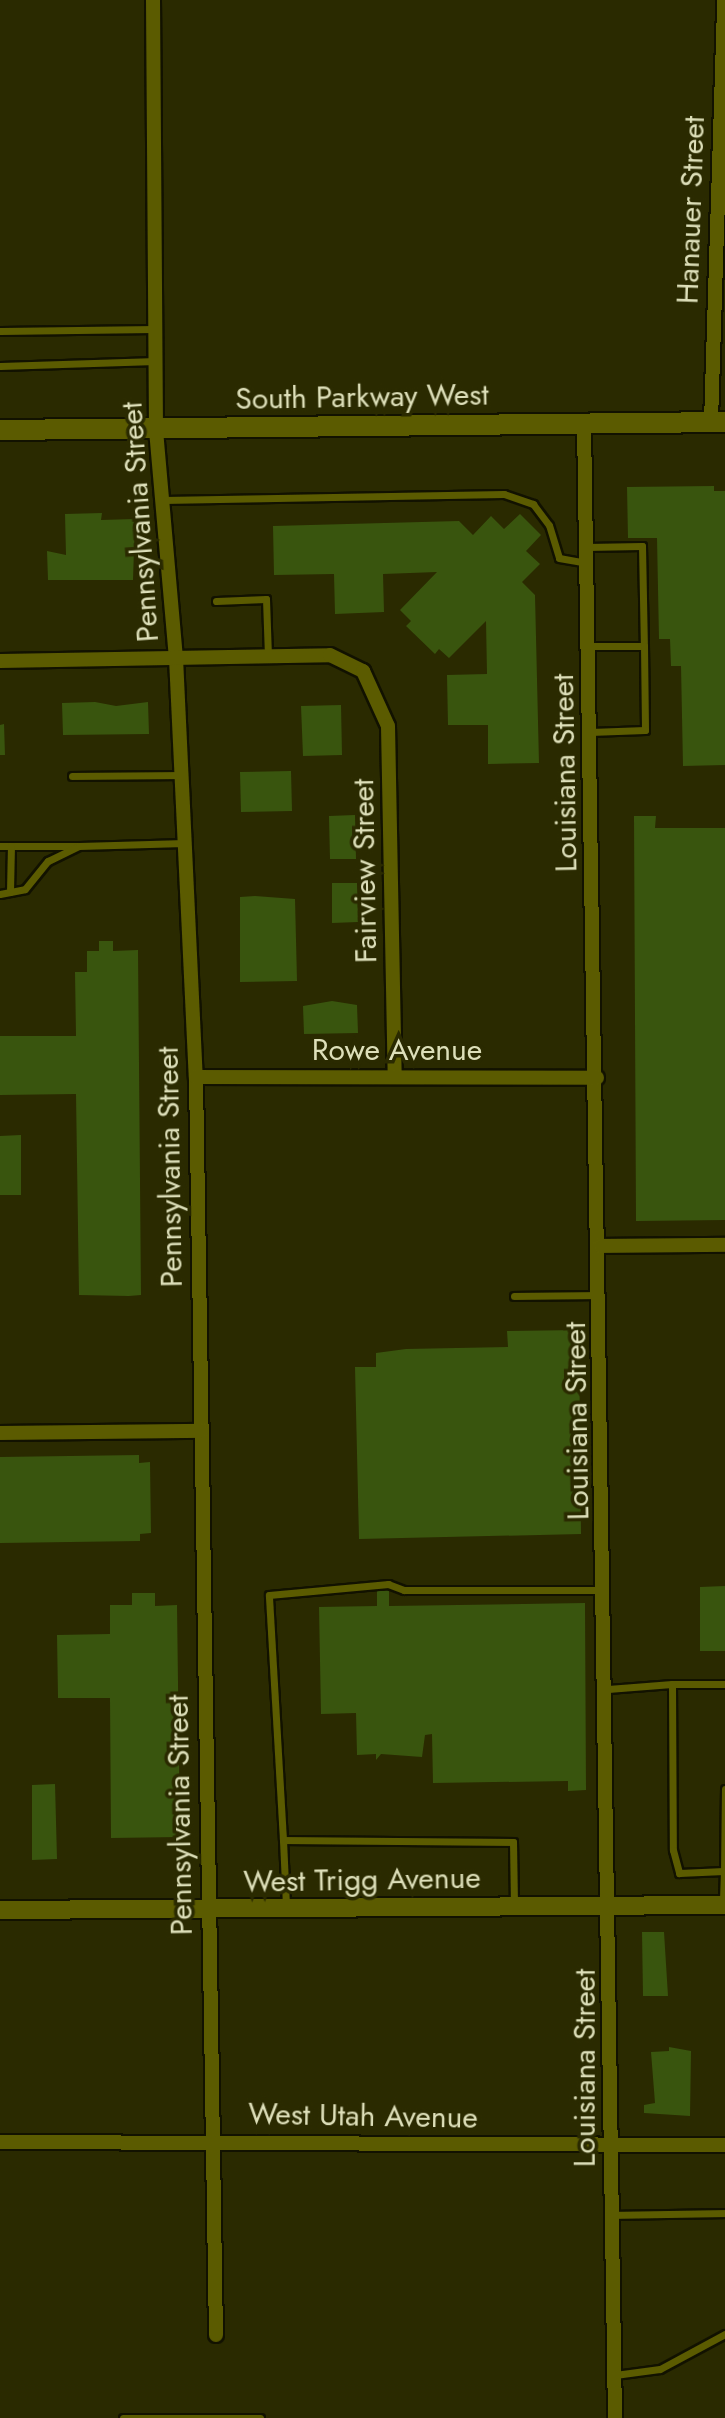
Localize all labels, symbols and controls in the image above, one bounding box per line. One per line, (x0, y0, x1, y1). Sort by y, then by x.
street label: Hanauer Street (670, 115, 712, 305)
street label: South Parkway West (235, 377, 489, 417)
street label: Pennsylvania Street (114, 401, 166, 643)
street label: Louisiana Street (545, 673, 585, 873)
street label: Fairview Street (345, 778, 385, 964)
street label: Rowe Avenue (312, 1032, 482, 1068)
street label: Pennsylvania Street (150, 1046, 190, 1288)
street label: Louisiana Street (557, 1321, 597, 1521)
street label: Pennsylvania Street (160, 1694, 200, 1936)
street label: West Trigg Avenue (243, 1860, 481, 1900)
street label: Louisiana Street (567, 1969, 603, 2167)
street label: West Utah Avenue (248, 2096, 478, 2136)

